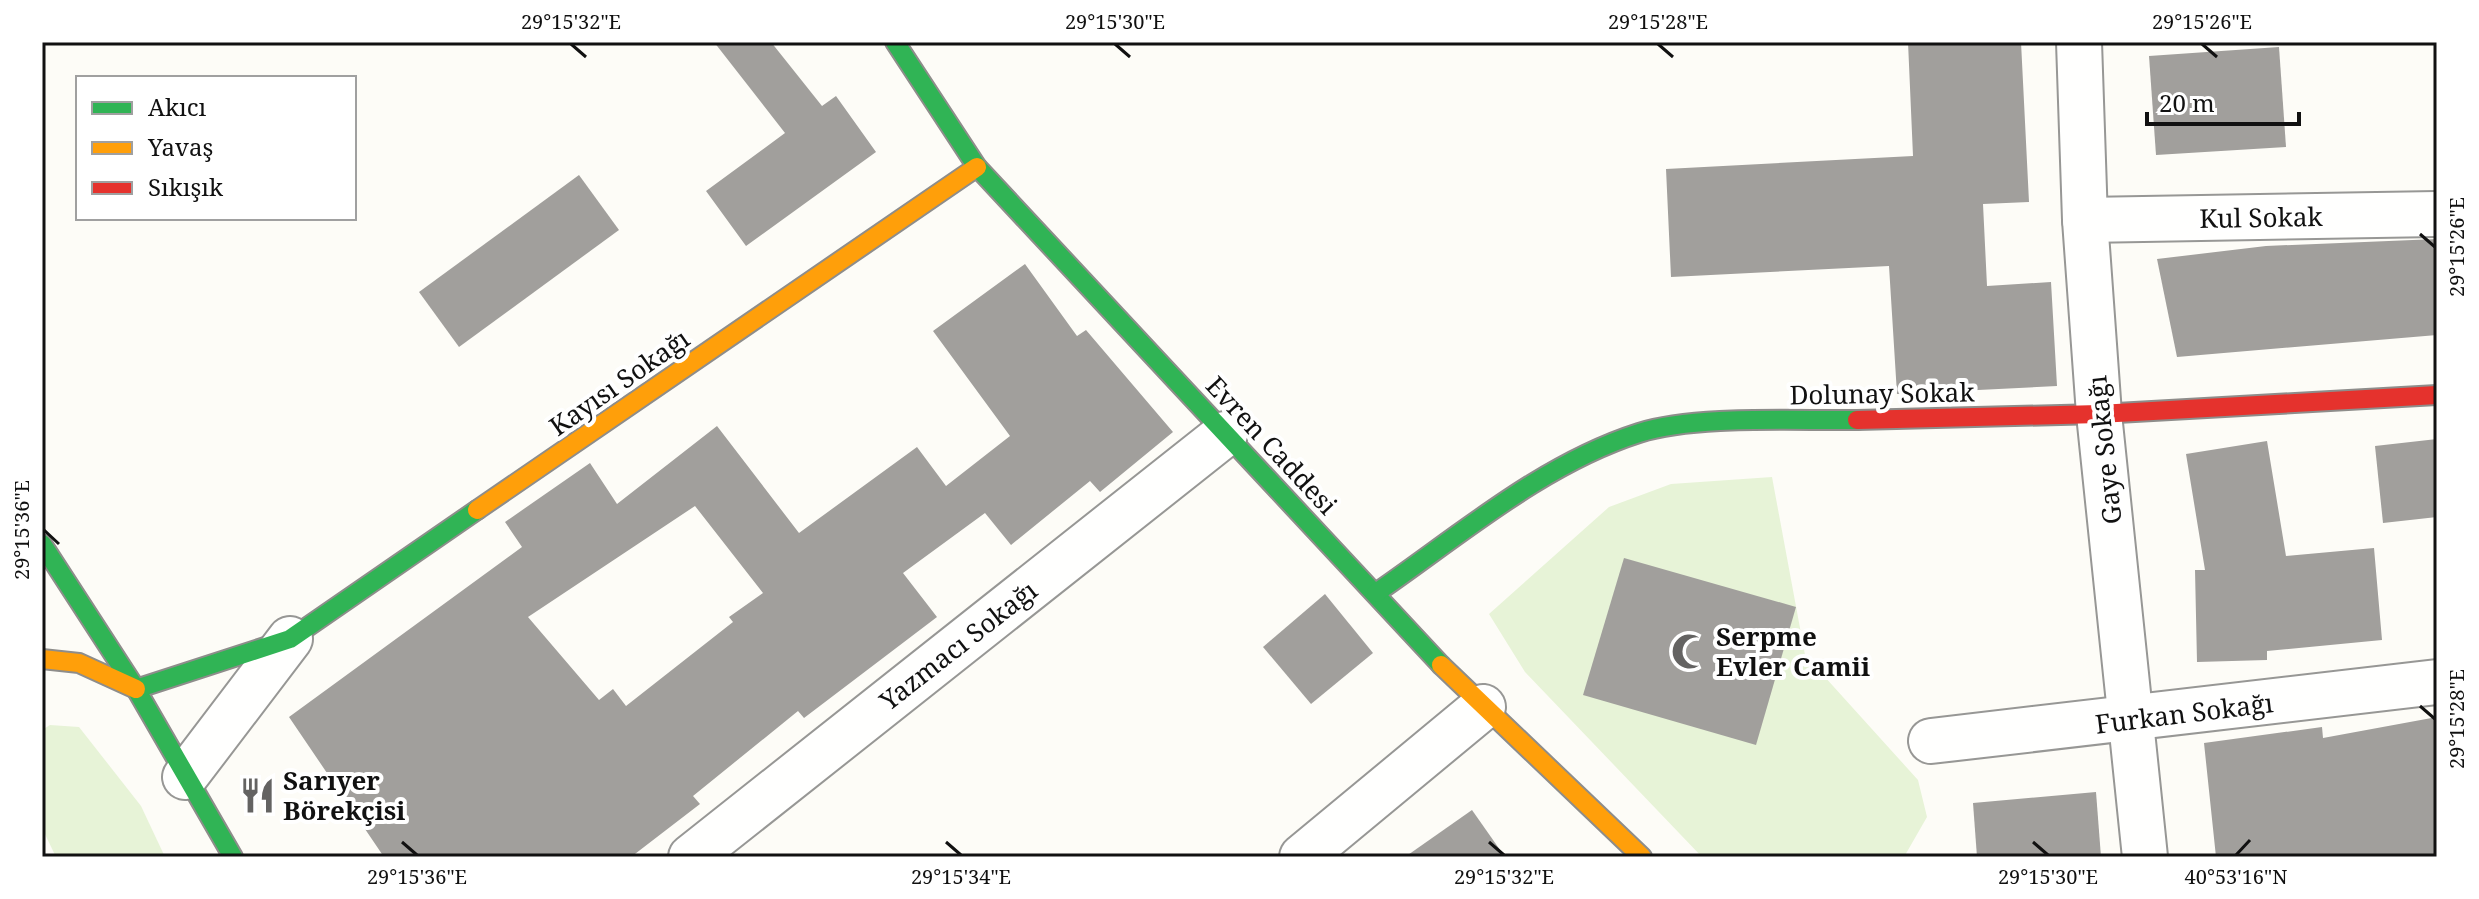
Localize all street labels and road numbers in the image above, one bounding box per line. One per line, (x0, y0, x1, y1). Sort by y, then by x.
street label: Kul Sokak (2199, 198, 2324, 236)
street label: Kayısı Sokağı (542, 320, 696, 444)
street label: Evren Caddesi (1198, 368, 1346, 522)
street label: Dolunay Sokak (1789, 373, 1976, 413)
street label: Gaye Sokağı (2078, 374, 2130, 526)
street label: Yazmacı Sokağı (871, 572, 1044, 719)
street label: Furkan Sokağı (2093, 684, 2275, 742)

